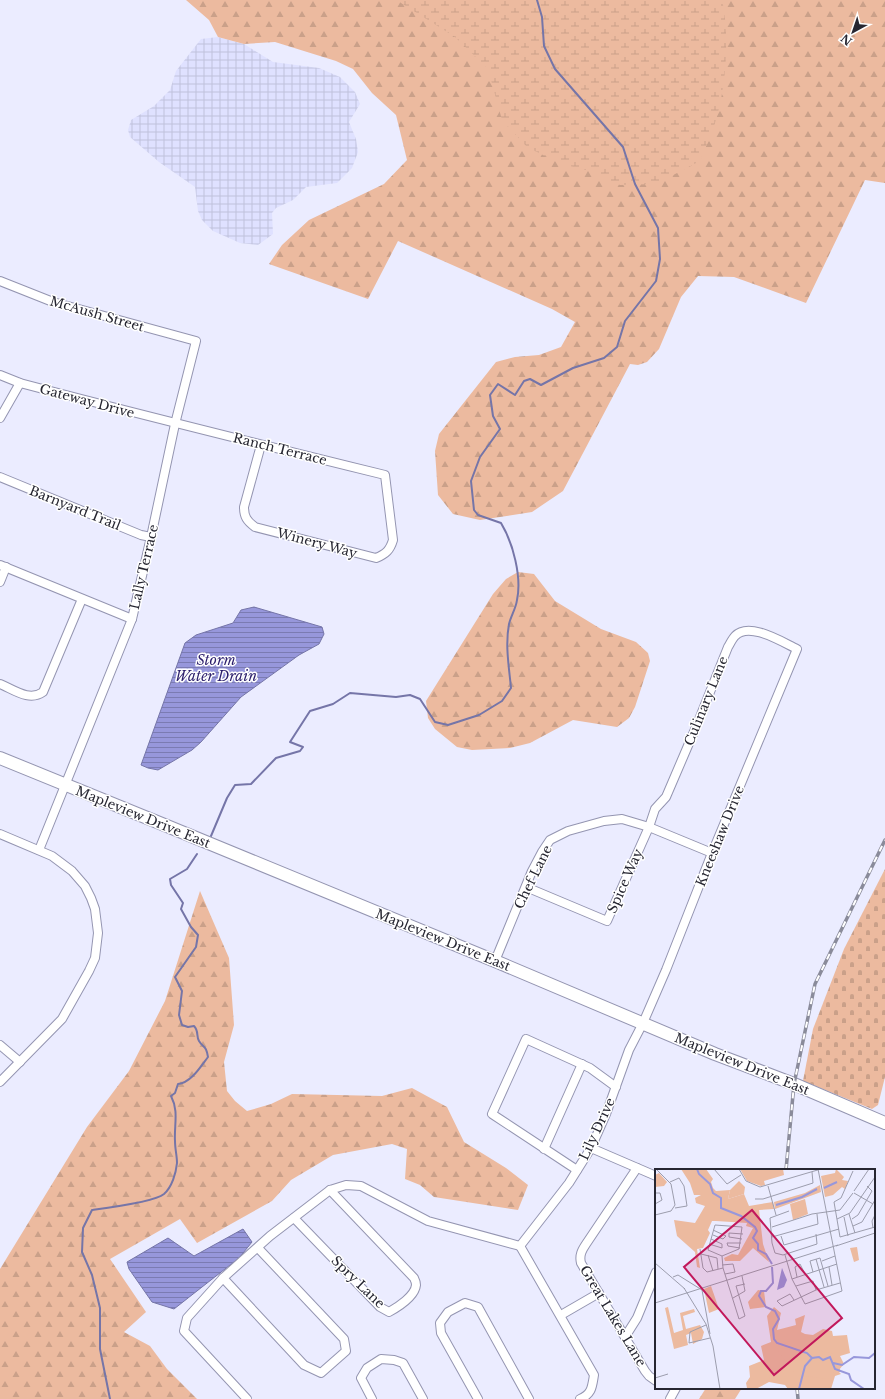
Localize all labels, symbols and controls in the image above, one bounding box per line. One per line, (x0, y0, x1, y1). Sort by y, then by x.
north arrow (833, 12, 873, 52)
text: N (838, 31, 855, 48)
street label: McAush Street (48, 292, 146, 336)
street label: Gateway Drive (38, 380, 136, 422)
street label: Ranch Terrace (231, 429, 329, 469)
street label: Barnyard Trail (27, 482, 123, 534)
street label: Lally Terrace (126, 523, 162, 611)
street label: Winery Way (274, 524, 360, 562)
water label: Storm Water Drain (175, 651, 257, 685)
street label: Culinary Lane (680, 654, 732, 748)
street label: Mapleview Drive East (73, 782, 213, 852)
street label: Kneeshaw Drive (692, 783, 748, 889)
street label: Chef Lane (510, 842, 556, 912)
street label: Spice Way (603, 846, 647, 916)
street label: Mapleview Drive East (373, 905, 513, 975)
street label: Mapleview Drive East (672, 1029, 812, 1099)
street label: Lily Drive (575, 1095, 619, 1163)
inset map (655, 1169, 875, 1389)
street label: Spry Lane (328, 1252, 388, 1312)
street label: Great Lakes Lane (576, 1262, 650, 1370)

